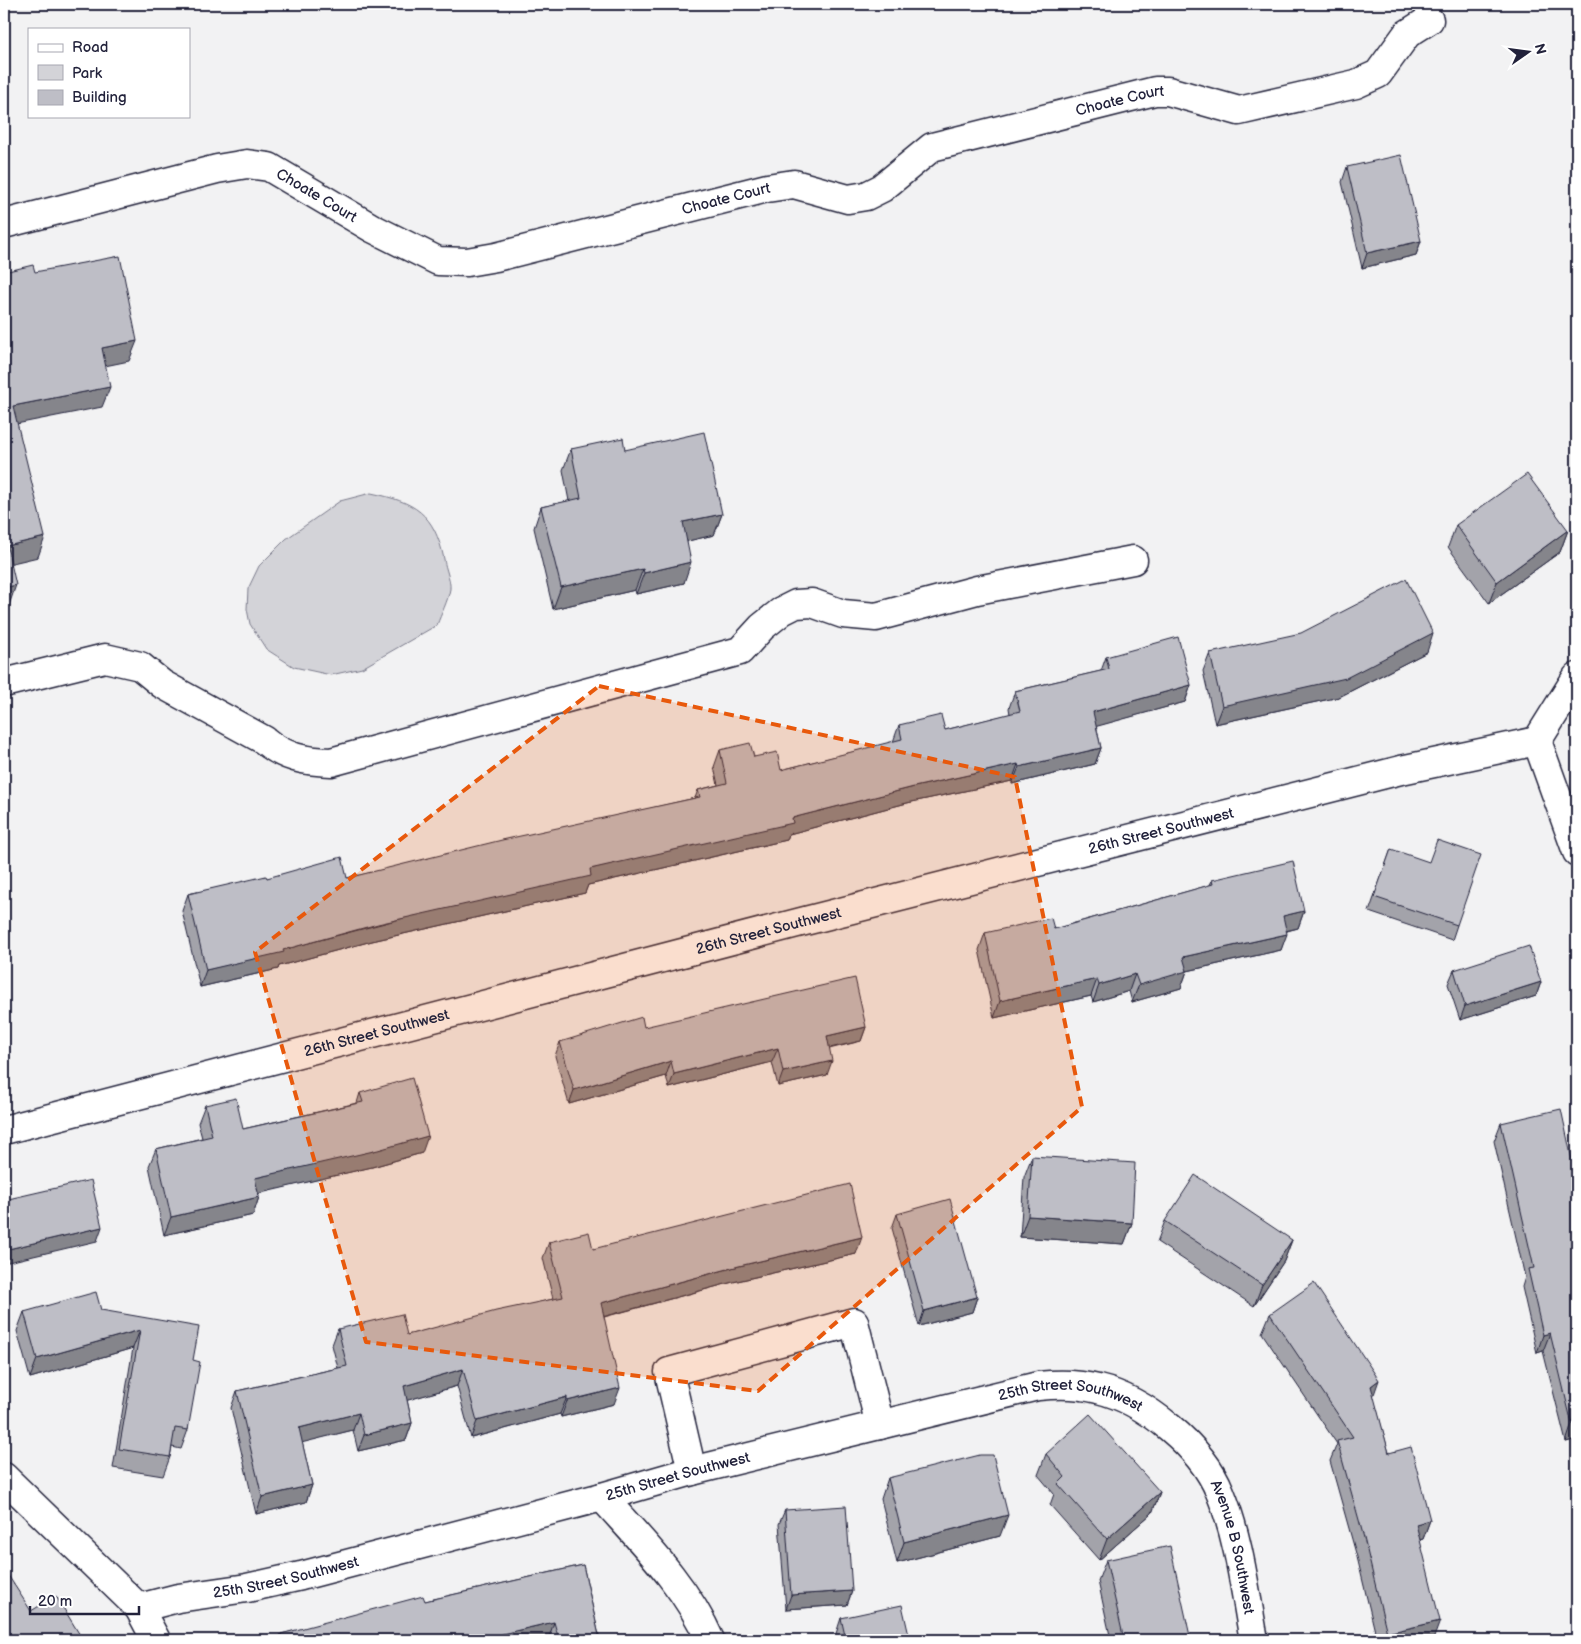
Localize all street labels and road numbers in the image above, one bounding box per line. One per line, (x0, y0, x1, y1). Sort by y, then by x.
street label: Choate Court (1074, 82, 1165, 120)
street label: Choate Court (273, 164, 361, 227)
street label: Choate Court (680, 178, 772, 219)
street label: 26th Street Southwest (1086, 803, 1236, 858)
street label: 26th Street Southwest (694, 903, 843, 959)
street label: 26th Street Southwest (302, 1005, 452, 1061)
street label: 25th Street Southwest (996, 1375, 1147, 1416)
street label: 25th Street Southwest (603, 1448, 752, 1505)
street label: Avenue B Southwest (1206, 1477, 1259, 1616)
street label: 25th Street Southwest (212, 1552, 361, 1602)

